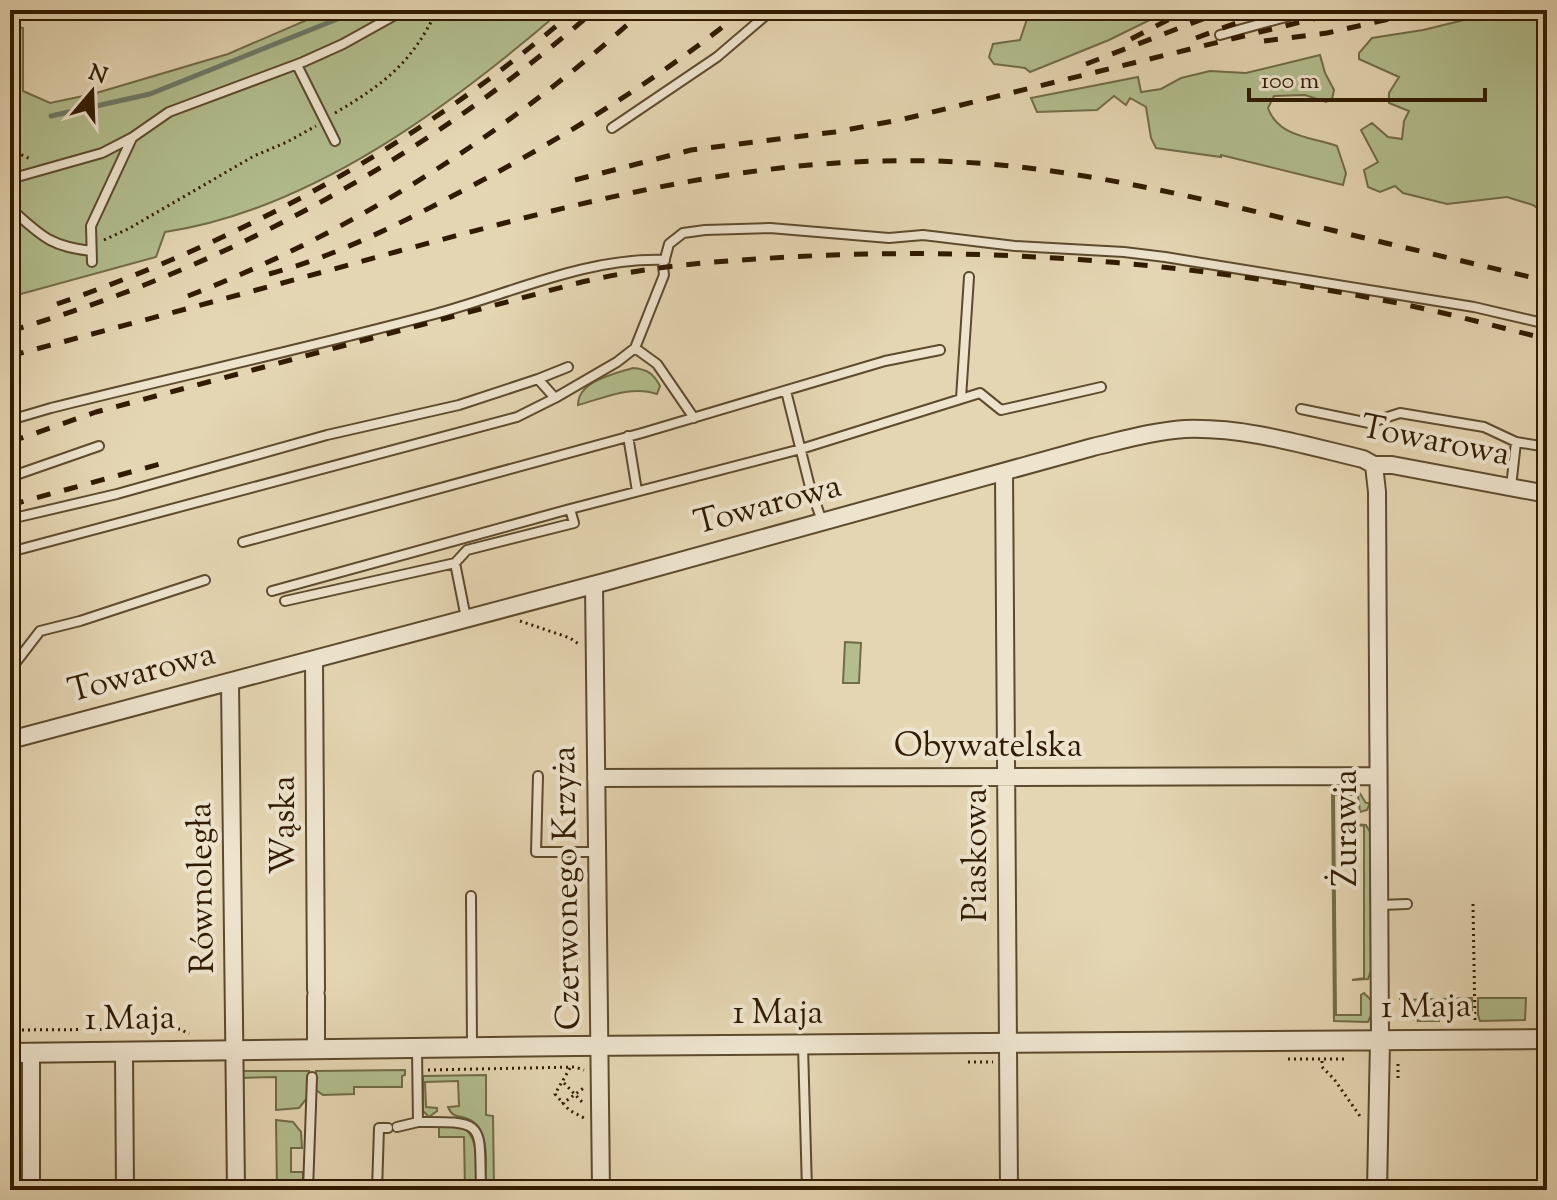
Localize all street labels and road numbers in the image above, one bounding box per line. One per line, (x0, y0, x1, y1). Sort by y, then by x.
street label: Towarowa (1356, 404, 1514, 480)
street label: Towarowa (689, 463, 847, 549)
street label: Towarowa (63, 631, 221, 717)
street label: Obywatelska (894, 723, 1082, 772)
street label: Czerwonego Krzyża (541, 745, 595, 1031)
street label: Żurawia (1323, 769, 1372, 887)
street label: Wąska (261, 775, 310, 875)
street label: Piaskowa (953, 788, 1002, 922)
street label: Równoległa (177, 802, 229, 974)
street label: 1 Maja (1380, 983, 1472, 1033)
street label: 1 Maja (733, 990, 823, 1039)
street label: 1 Maja (84, 995, 176, 1045)

